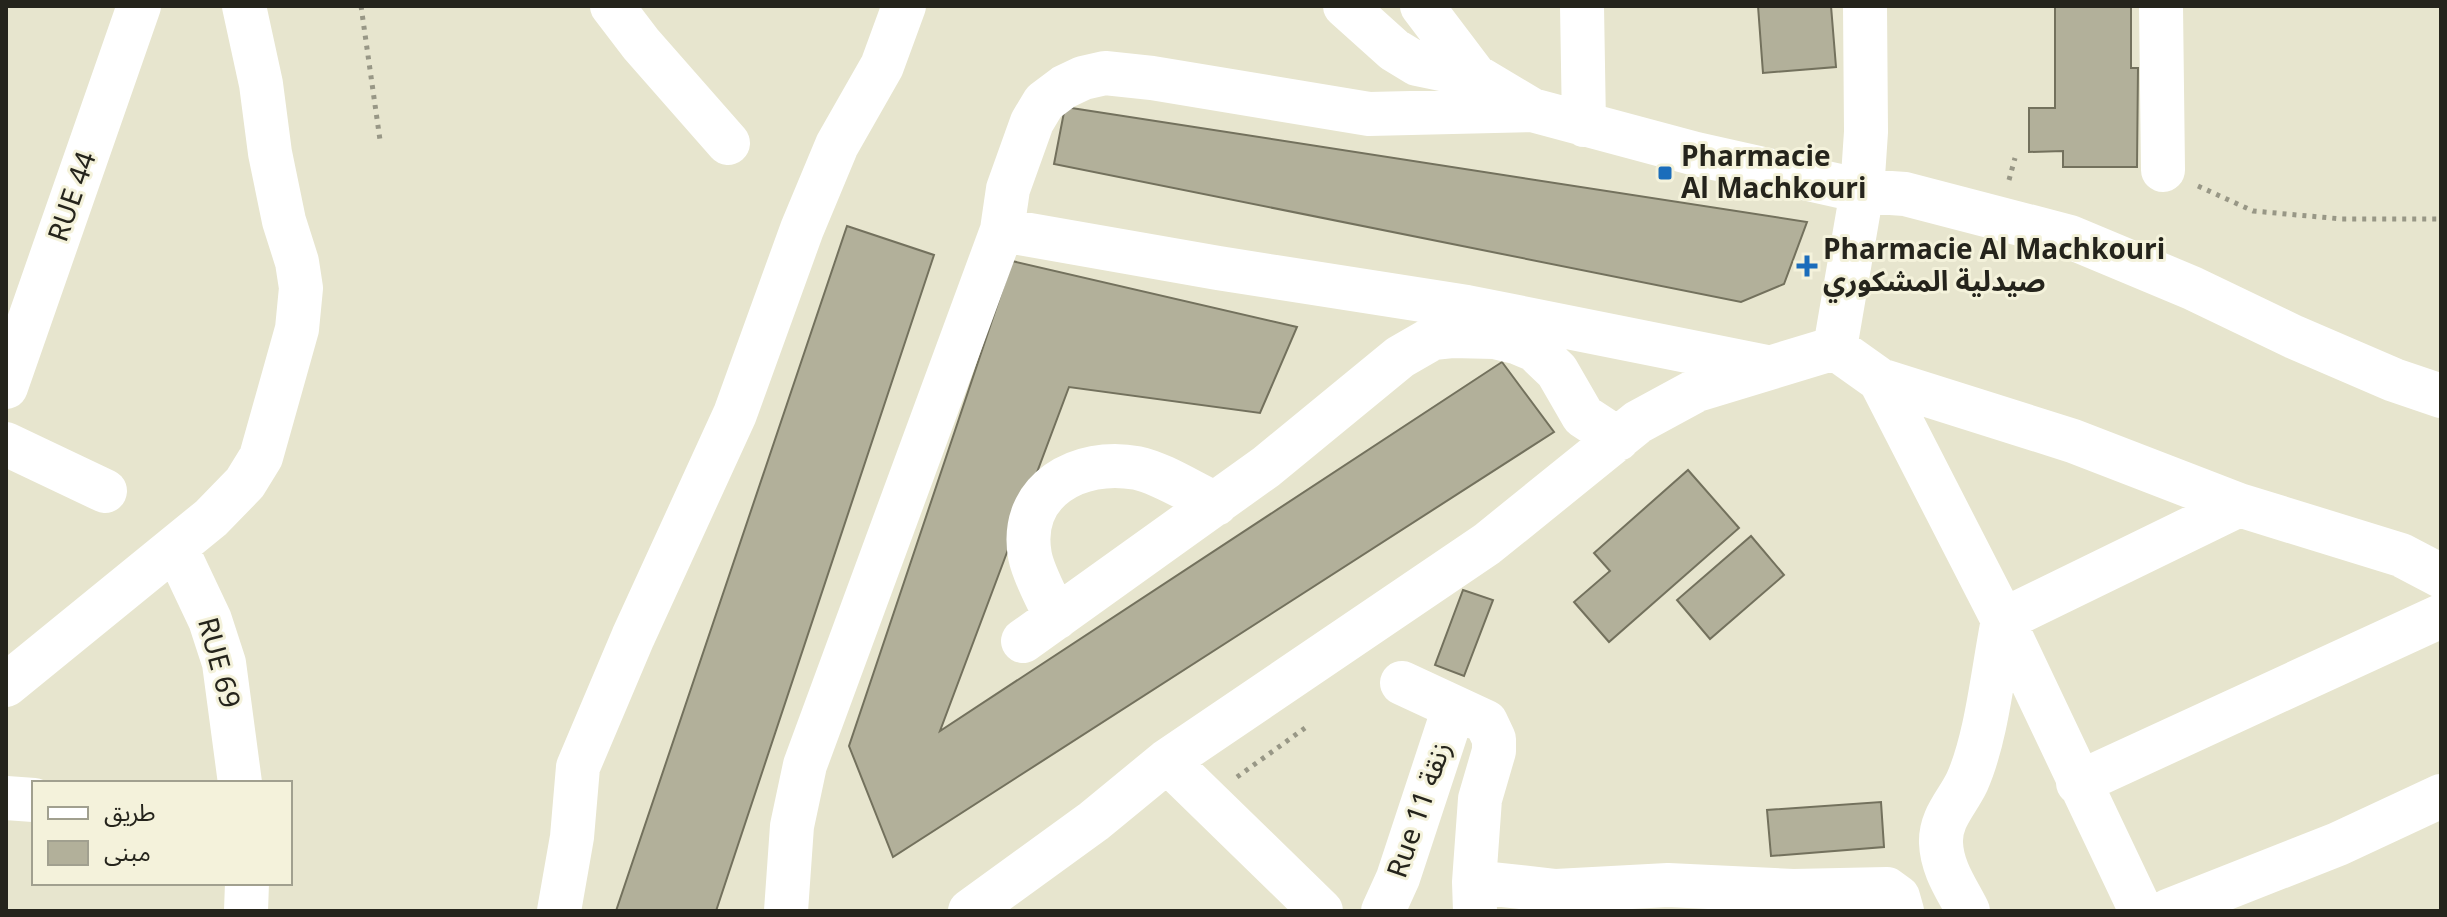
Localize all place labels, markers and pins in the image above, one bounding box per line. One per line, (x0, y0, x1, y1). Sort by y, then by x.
place label: Pharmacie Al Machkouri (1681, 128, 1867, 219)
marker: Pharmacie Al Machkouri (1656, 164, 1674, 182)
place label: Pharmacie Al Machkouri صيدلية المشكوري (1823, 221, 2165, 312)
marker: Pharmacie Al Machkouri صيدلية المشكوري (1798, 257, 1816, 275)

